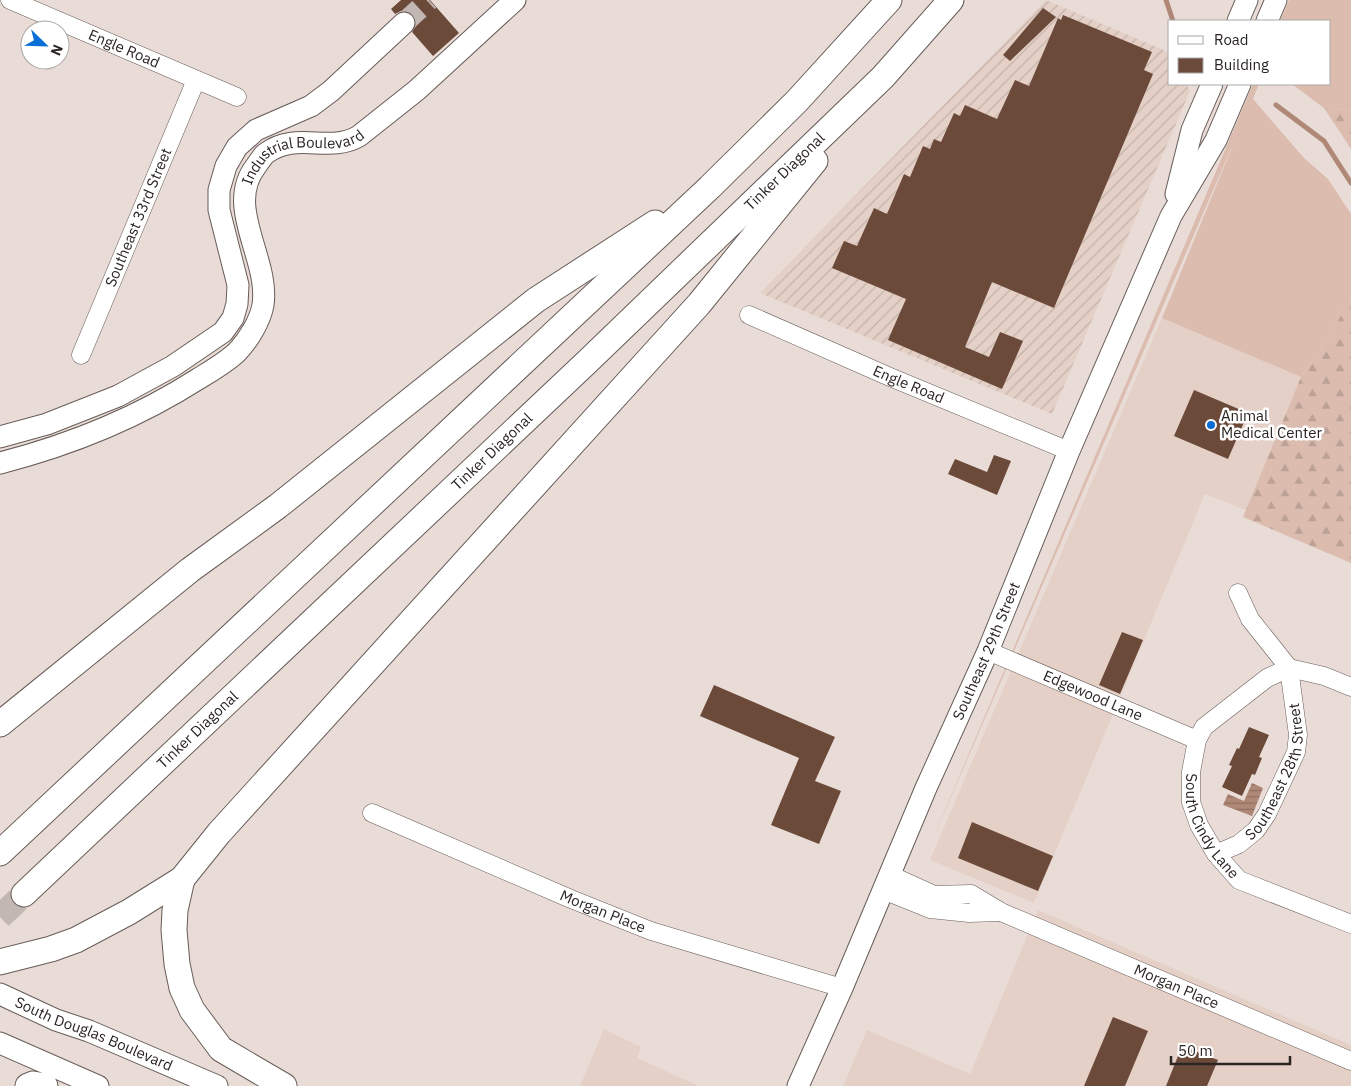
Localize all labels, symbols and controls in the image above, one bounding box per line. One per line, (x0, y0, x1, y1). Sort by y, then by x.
north arrow (20, 20, 70, 70)
legend (1168, 20, 1331, 85)
street label: Engle Road (86, 25, 163, 72)
text: Road (1214, 30, 1249, 49)
text: N (47, 42, 67, 58)
text: Building (1214, 55, 1269, 74)
street label: Industrial Boulevard (237, 125, 368, 187)
street label: Tinker Diagonal (740, 128, 829, 214)
street label: Southeast 33rd Street (101, 145, 175, 290)
street label: Engle Road (870, 361, 947, 407)
place label: Animal Medical Center (1221, 406, 1323, 442)
street label: Tinker Diagonal (447, 409, 536, 494)
marker: Animal Medical Center (1205, 419, 1217, 431)
street label: Southeast 29th Street (948, 579, 1024, 723)
street label: Edgewood Lane (1041, 666, 1146, 725)
street label: Tinker Diagonal (153, 687, 242, 772)
street label: Southeast 28th Street (1241, 702, 1307, 844)
street label: South Cindy Lane (1182, 773, 1243, 882)
street label: Morgan Place (557, 885, 649, 937)
street label: Morgan Place (1131, 960, 1222, 1013)
street label: South Douglas Boulevard (12, 992, 176, 1075)
scale bar (1171, 1034, 1290, 1066)
text: 50 m (1178, 1041, 1213, 1060)

